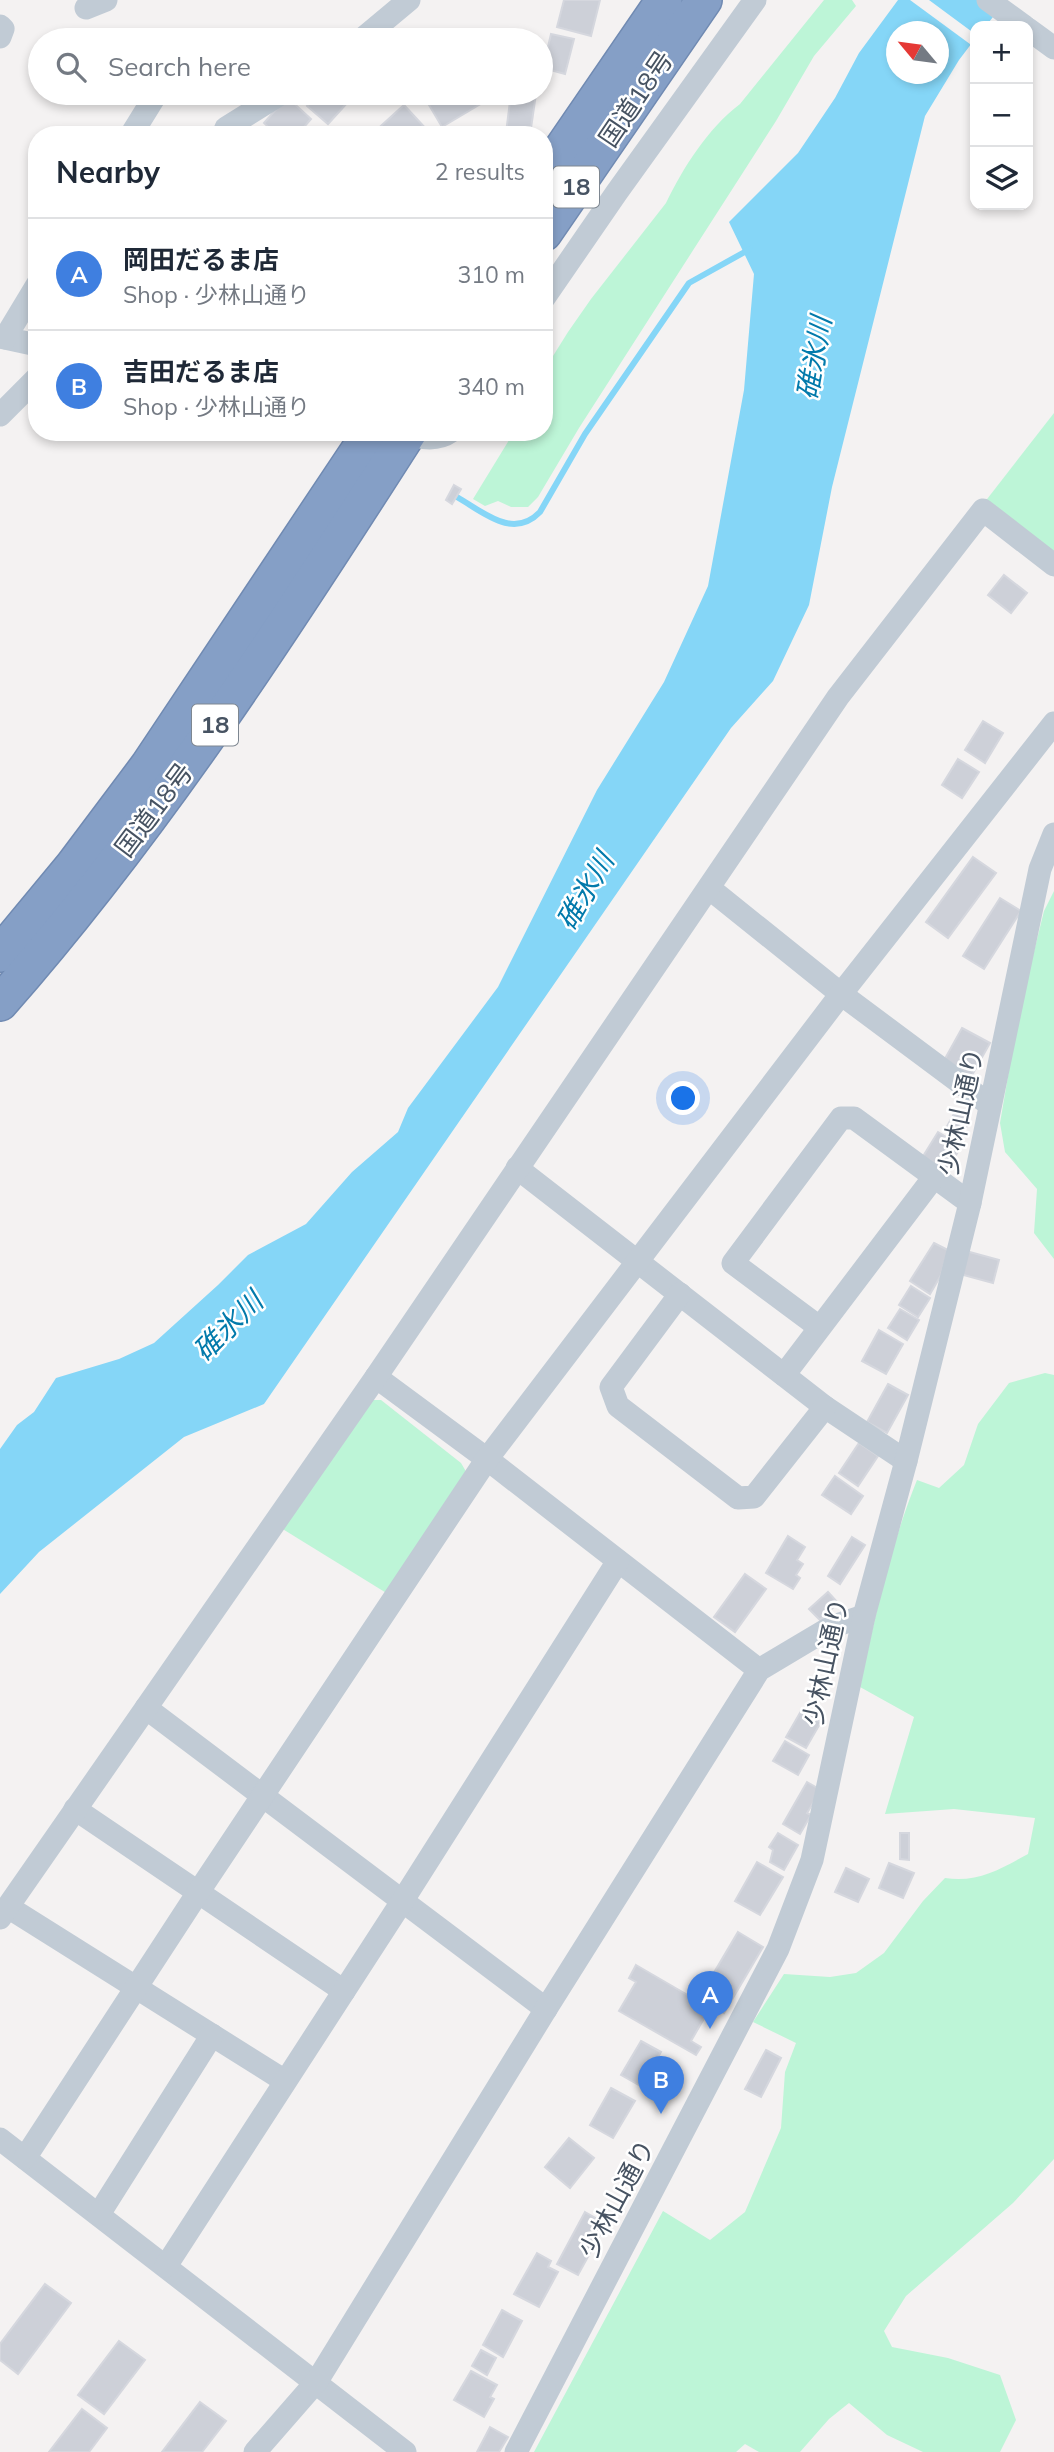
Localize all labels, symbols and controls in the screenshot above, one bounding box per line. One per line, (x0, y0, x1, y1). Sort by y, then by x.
north arrow (886, 21, 949, 84)
map controls (970, 21, 1033, 210)
button: + (970, 21, 1033, 84)
search box (28, 28, 553, 105)
street label: 国道18号 (591, 44, 680, 153)
icon: search (52, 48, 90, 86)
text: Search here (108, 50, 251, 83)
button: − (970, 84, 1033, 147)
button: layers (970, 147, 1033, 210)
text: Nearby (56, 153, 160, 191)
text: 2 results (435, 157, 525, 186)
road number: 18 (553, 167, 599, 208)
text: 岡田だるま店 (123, 243, 279, 276)
text: A (70, 260, 88, 289)
text: 310 m (457, 260, 525, 289)
text: Shop · 少林山通り (123, 280, 310, 309)
water label: 碓氷川 (789, 311, 839, 402)
text: 吉田だるま店 (123, 355, 279, 388)
text: B (71, 372, 87, 401)
text: 340 m (457, 372, 525, 401)
text: Shop · 少林山通り (123, 392, 310, 421)
road number: 18 (192, 704, 238, 746)
street label: 国道18号 (108, 756, 200, 863)
water label: 碓氷川 (548, 843, 622, 936)
street label: 少林山通り (931, 1045, 990, 1179)
your location (666, 1081, 700, 1115)
water label: 碓氷川 (186, 1281, 272, 1368)
street label: 少林山通り (796, 1595, 855, 1729)
pin: A (687, 1971, 733, 2029)
pin: B (638, 2056, 684, 2114)
street label: 少林山通り (571, 2134, 662, 2264)

